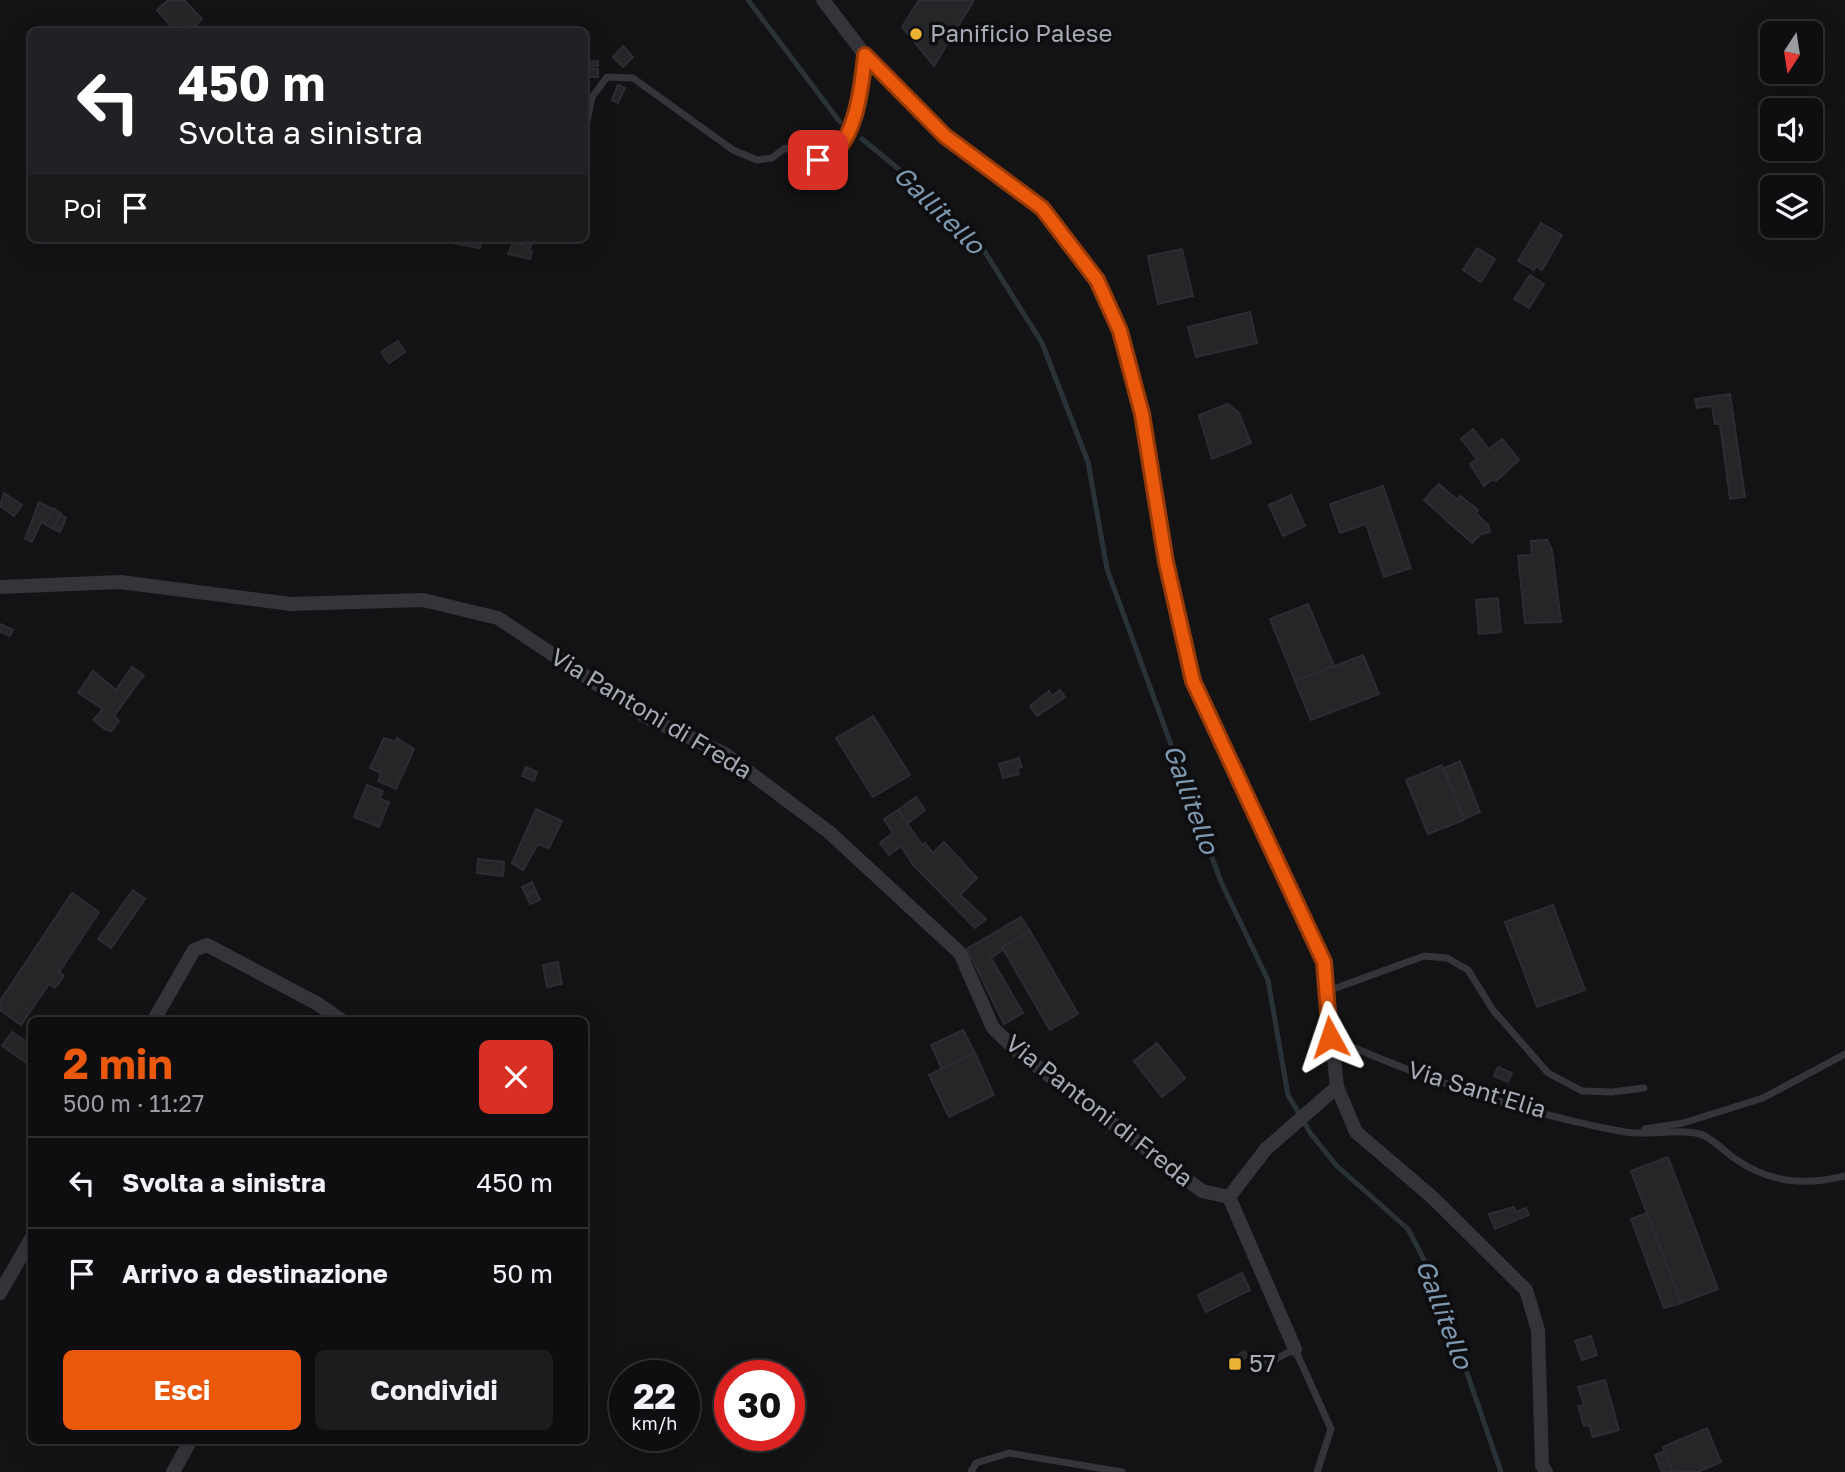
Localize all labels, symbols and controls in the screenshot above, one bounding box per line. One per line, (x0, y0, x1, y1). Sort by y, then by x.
place label: Panificio Palese (930, 18, 1112, 47)
north arrow (1760, 21, 1824, 84)
map controls (1760, 21, 1823, 238)
marker: Panificio Palese (908, 26, 924, 42)
text: 450 m (178, 53, 326, 112)
icon: left (63, 56, 154, 147)
button: sound (1760, 98, 1823, 161)
text: Svolta a sinistra (178, 113, 423, 151)
pin (788, 130, 848, 190)
icon: arrive (799, 141, 837, 179)
water label: Gallitello (888, 159, 992, 261)
button: layers (1760, 175, 1823, 238)
icon: arrive (116, 189, 154, 227)
text: Poi (63, 193, 102, 224)
street label: Via Pantoni di Freda (546, 641, 758, 784)
water label: Gallitello (1157, 740, 1226, 859)
position arrow (1293, 1000, 1367, 1074)
street label: Via Pantoni di Freda (1001, 1028, 1199, 1192)
text: 2 min (63, 1038, 173, 1088)
button: close (479, 1040, 553, 1114)
street label: Via Sant'Elia (1405, 1054, 1550, 1123)
text: 500 m · 11:27 (63, 1089, 204, 1117)
icon: left (63, 1164, 101, 1202)
text: Svolta a sinistra (122, 1167, 326, 1198)
text: 450 m (476, 1167, 553, 1198)
icon: arrive (63, 1255, 101, 1293)
water label: Gallitello (1410, 1255, 1480, 1374)
text: Arrivo a destinazione (122, 1258, 388, 1289)
text: 50 m (492, 1258, 553, 1289)
place label: 57 (1249, 1348, 1276, 1377)
button: Esci (63, 1350, 301, 1430)
button: Condividi (315, 1350, 553, 1430)
marker: 57 (1227, 1356, 1243, 1372)
speed limit sign: 30 (714, 1360, 805, 1451)
text: 22 (633, 1375, 676, 1417)
text: km/h (632, 1412, 677, 1434)

